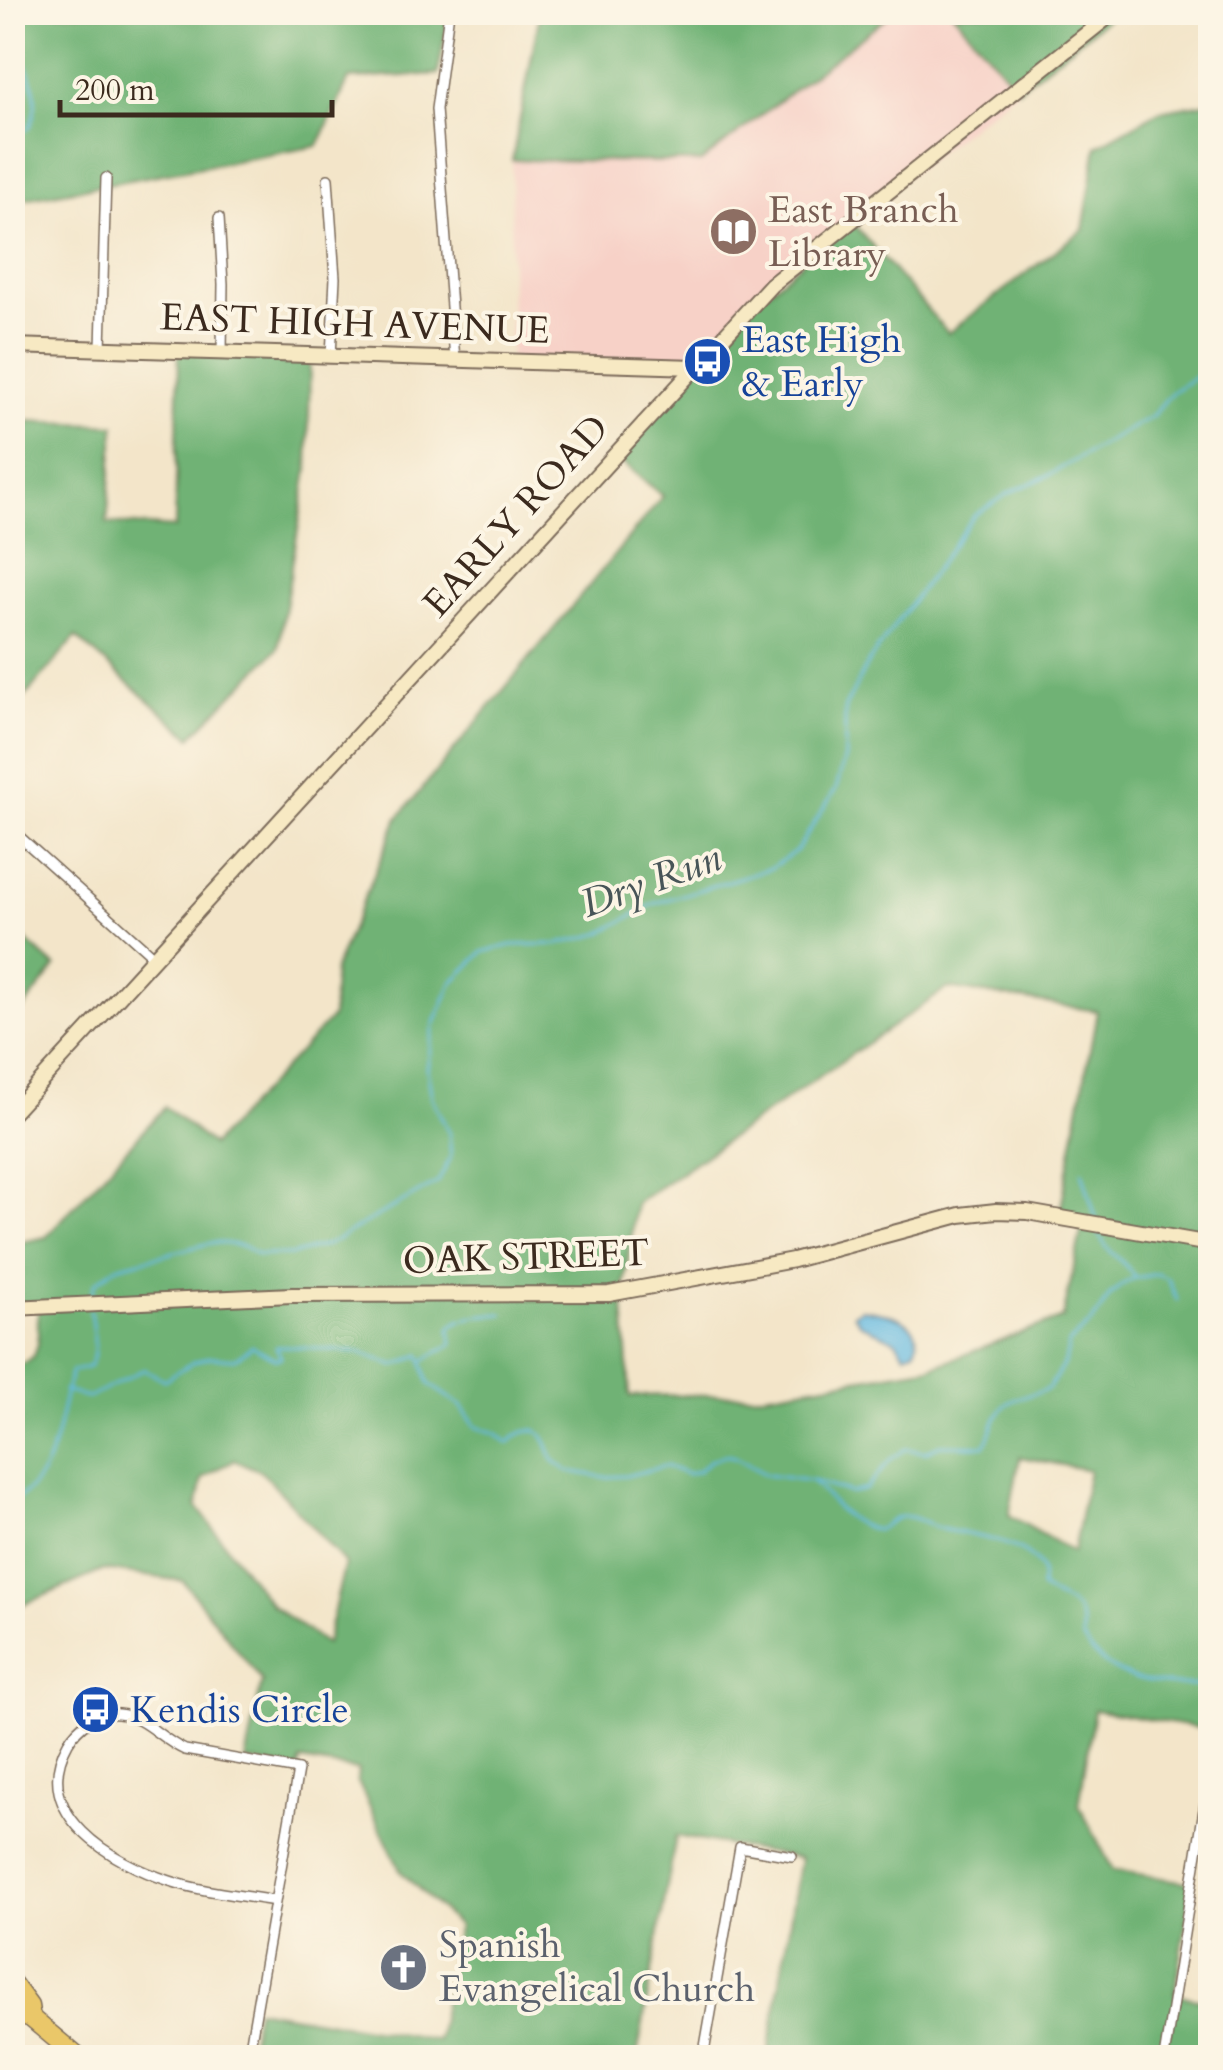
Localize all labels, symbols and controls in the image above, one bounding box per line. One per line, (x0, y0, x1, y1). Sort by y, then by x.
scale bar (60, 55, 332, 117)
text: 200 m (75, 70, 155, 111)
place label: East Branch Library (768, 184, 959, 280)
library icon: East Branch Library (707, 206, 759, 258)
street label: EAST HIGH AVENUE (159, 291, 551, 357)
place label: East High & Early (742, 314, 902, 410)
bus stop icon: East High & Early (681, 336, 733, 388)
street label: EARLY ROAD (411, 404, 621, 628)
water label: Dry Run (574, 830, 729, 932)
street label: OAK STREET (402, 1227, 650, 1287)
bus stop icon: Kendis Circle (69, 1684, 121, 1736)
place label: Kendis Circle (130, 1684, 349, 1736)
place label: Spanish Evangelical Church (439, 1919, 755, 2015)
church icon: Spanish Evangelical Church (378, 1941, 430, 1993)

